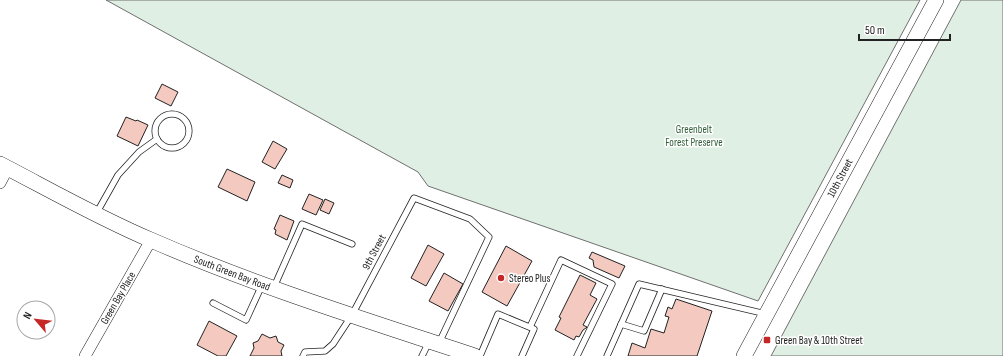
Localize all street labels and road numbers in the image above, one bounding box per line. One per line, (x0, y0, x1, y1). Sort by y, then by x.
street label: 10th Street (824, 156, 856, 199)
street label: 9th Street (359, 232, 389, 272)
street label: South Green Bay Road (192, 252, 272, 294)
street label: Green Bay Place (98, 269, 138, 327)

